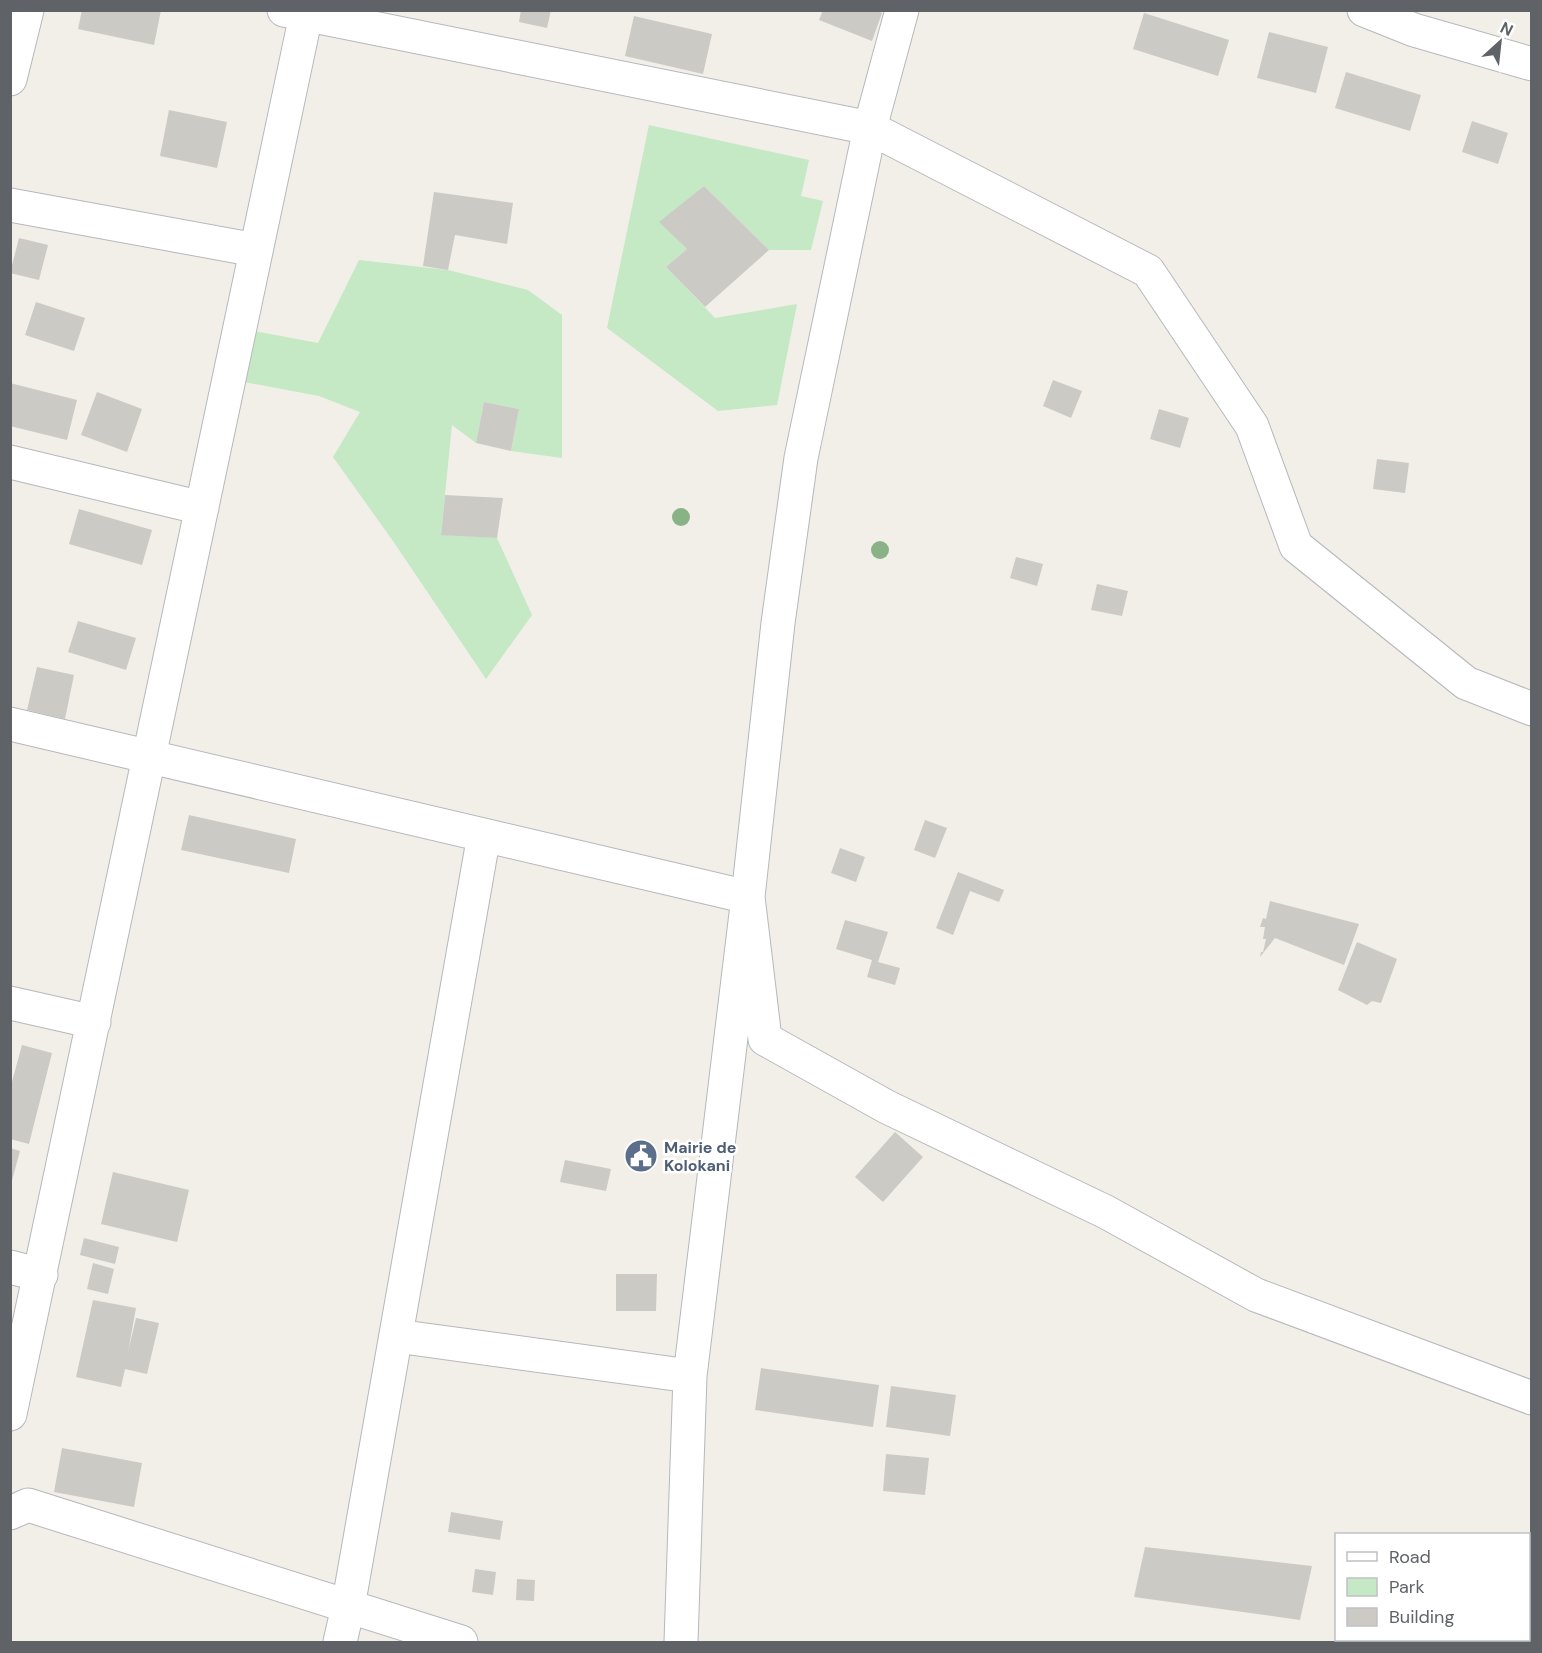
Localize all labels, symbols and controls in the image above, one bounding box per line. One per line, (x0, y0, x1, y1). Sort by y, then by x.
north arrow (1470, 12, 1530, 72)
text: N (1497, 17, 1517, 41)
place label: Mairie de Kolokani (664, 1137, 736, 1176)
public building icon: Mairie de Kolokani (623, 1138, 659, 1174)
legend (1335, 1533, 1530, 1641)
text: Road (1389, 1545, 1431, 1569)
text: Park (1389, 1575, 1425, 1599)
text: Building (1389, 1605, 1454, 1629)

